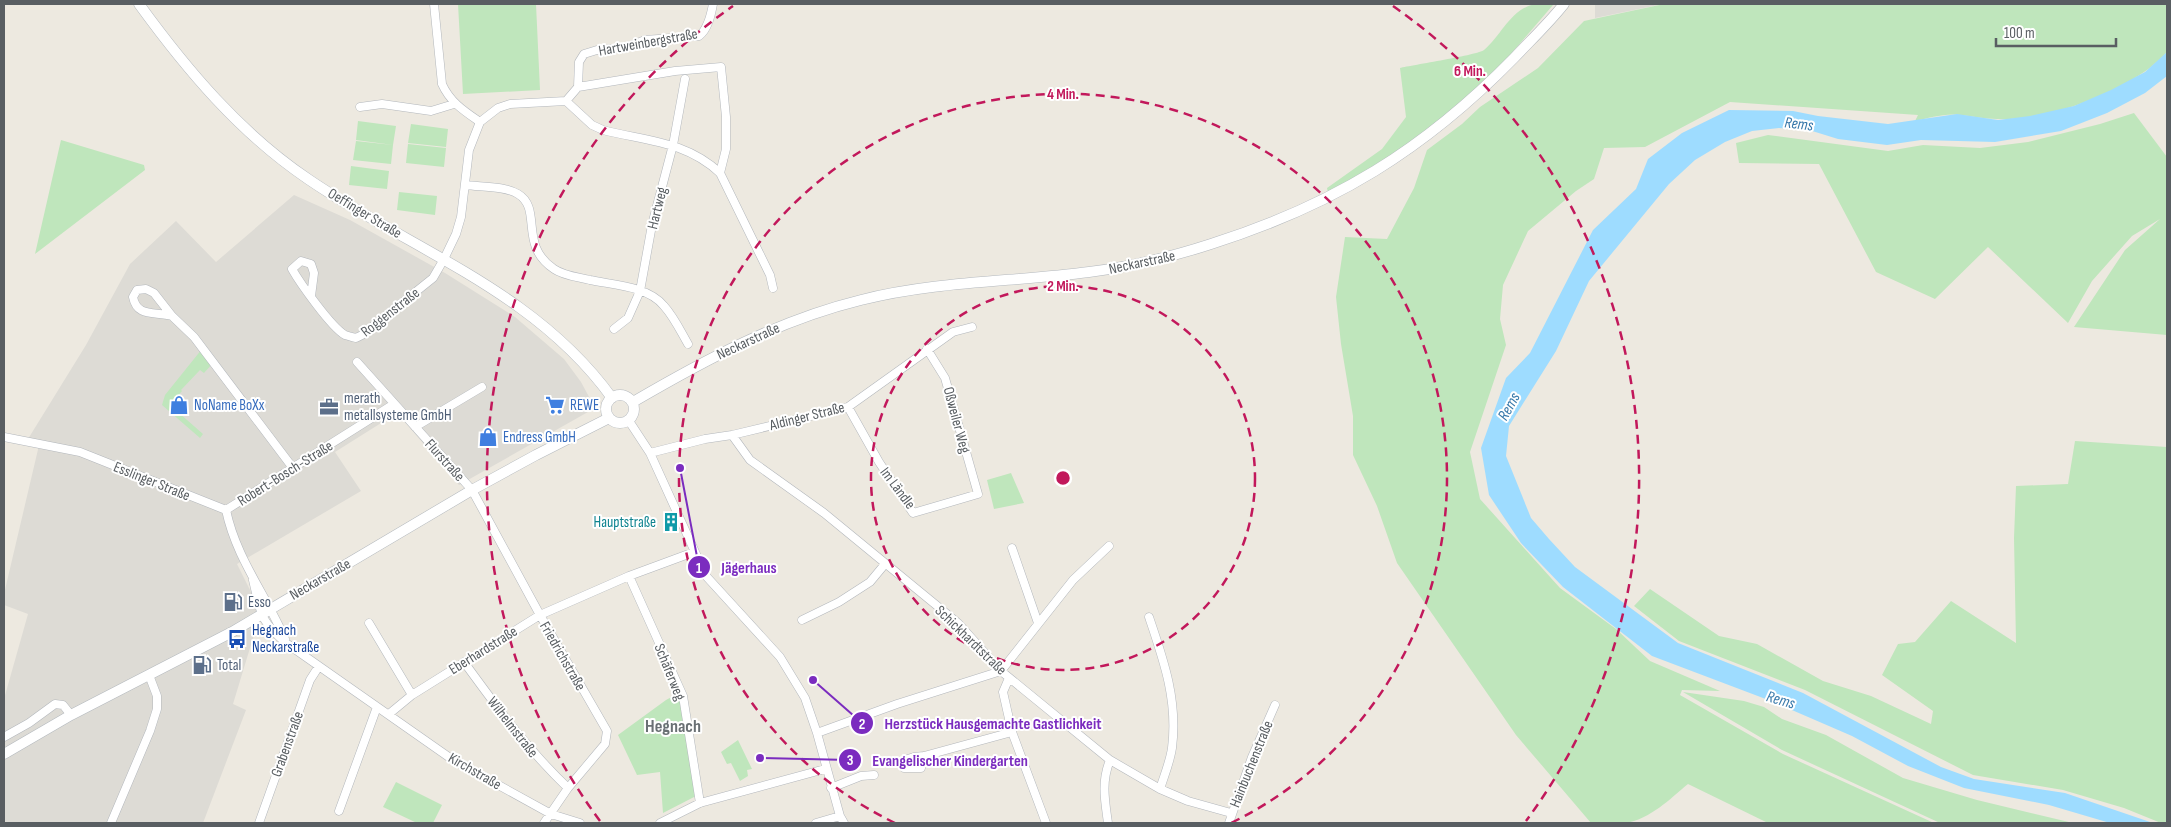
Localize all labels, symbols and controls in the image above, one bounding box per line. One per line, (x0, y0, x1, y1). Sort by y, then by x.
scale bar (1996, 15, 2116, 47)
street label: Hartweinbergstraße (597, 24, 699, 61)
text: 100 m (2004, 24, 2035, 43)
text: 6 Min. (1454, 62, 1486, 81)
text: 4 Min. (1047, 85, 1079, 104)
water label: Rems (1783, 113, 1815, 136)
street label: Oeffinger Straße (324, 184, 405, 243)
street label: Hartweg (643, 185, 672, 231)
street label: Neckarstraße (1107, 246, 1177, 279)
text: 2 Min. (1047, 277, 1079, 296)
street label: Roggenstraße (357, 284, 424, 341)
street label: Neckarstraße (714, 319, 783, 364)
street label: Oßweiler Weg (939, 385, 974, 455)
place label: merath metallsysteme GmbH (344, 389, 452, 425)
water label: Rems (1494, 389, 1525, 424)
shop icon: NoName BoXx (168, 394, 190, 416)
supermarket icon: REWE (544, 394, 566, 416)
place label: NoName BoXx (194, 396, 265, 415)
office icon: merath metallsysteme GmbH (318, 396, 340, 418)
place label: REWE (570, 396, 599, 415)
street label: Aldinger Straße (767, 398, 847, 435)
shop icon: Endress GmbH (477, 426, 499, 448)
place label: Endress GmbH (503, 428, 576, 447)
street label: Flurstraße (421, 435, 469, 486)
street label: Robert-Bosch-Straße (234, 436, 337, 510)
street label: Esslinger Straße (111, 457, 193, 505)
street label: Im Ländle (876, 463, 920, 513)
centre of rings (1054, 469, 1072, 487)
building icon: Hauptstraße (660, 511, 682, 533)
place label: Hauptstraße (594, 513, 656, 532)
callout: Jägerhaus (686, 552, 787, 583)
street label: Neckarstraße (286, 554, 354, 605)
text: 1 (696, 559, 702, 578)
text: Jägerhaus (720, 559, 777, 578)
fuel station icon: Esso (222, 591, 244, 613)
place label: Esso (248, 593, 271, 612)
street label: Schickhardtstraße (931, 601, 1011, 679)
street label: Friedrichstraße (535, 618, 590, 694)
place label: Hegnach Neckarstraße (252, 621, 319, 657)
street label: Eberhardstraße (445, 622, 521, 679)
bus stop icon: Hegnach Neckarstraße (226, 628, 248, 650)
street label: Schäferweg (650, 641, 690, 703)
fuel station icon: Total (191, 654, 213, 676)
place label: Total (217, 656, 241, 675)
water label: Rems (1764, 687, 1797, 714)
street label: Wilhelmstraße (483, 693, 542, 762)
callout: Herzstück Hausgemachte Gastlichkeit (850, 708, 1112, 739)
street label: Grabenstraße (267, 709, 308, 779)
text: 2 (859, 715, 865, 734)
text: Herzstück Hausgemachte Gastlichkeit (885, 715, 1101, 734)
district label: Hegnach (645, 716, 701, 737)
street label: Hainbuchenstraße (1225, 718, 1278, 810)
callout: Evangelischer Kindergarten (837, 745, 1038, 776)
street label: Kirchstraße (445, 749, 505, 794)
text: 3 (847, 751, 854, 770)
text: Evangelischer Kindergarten (872, 752, 1028, 771)

